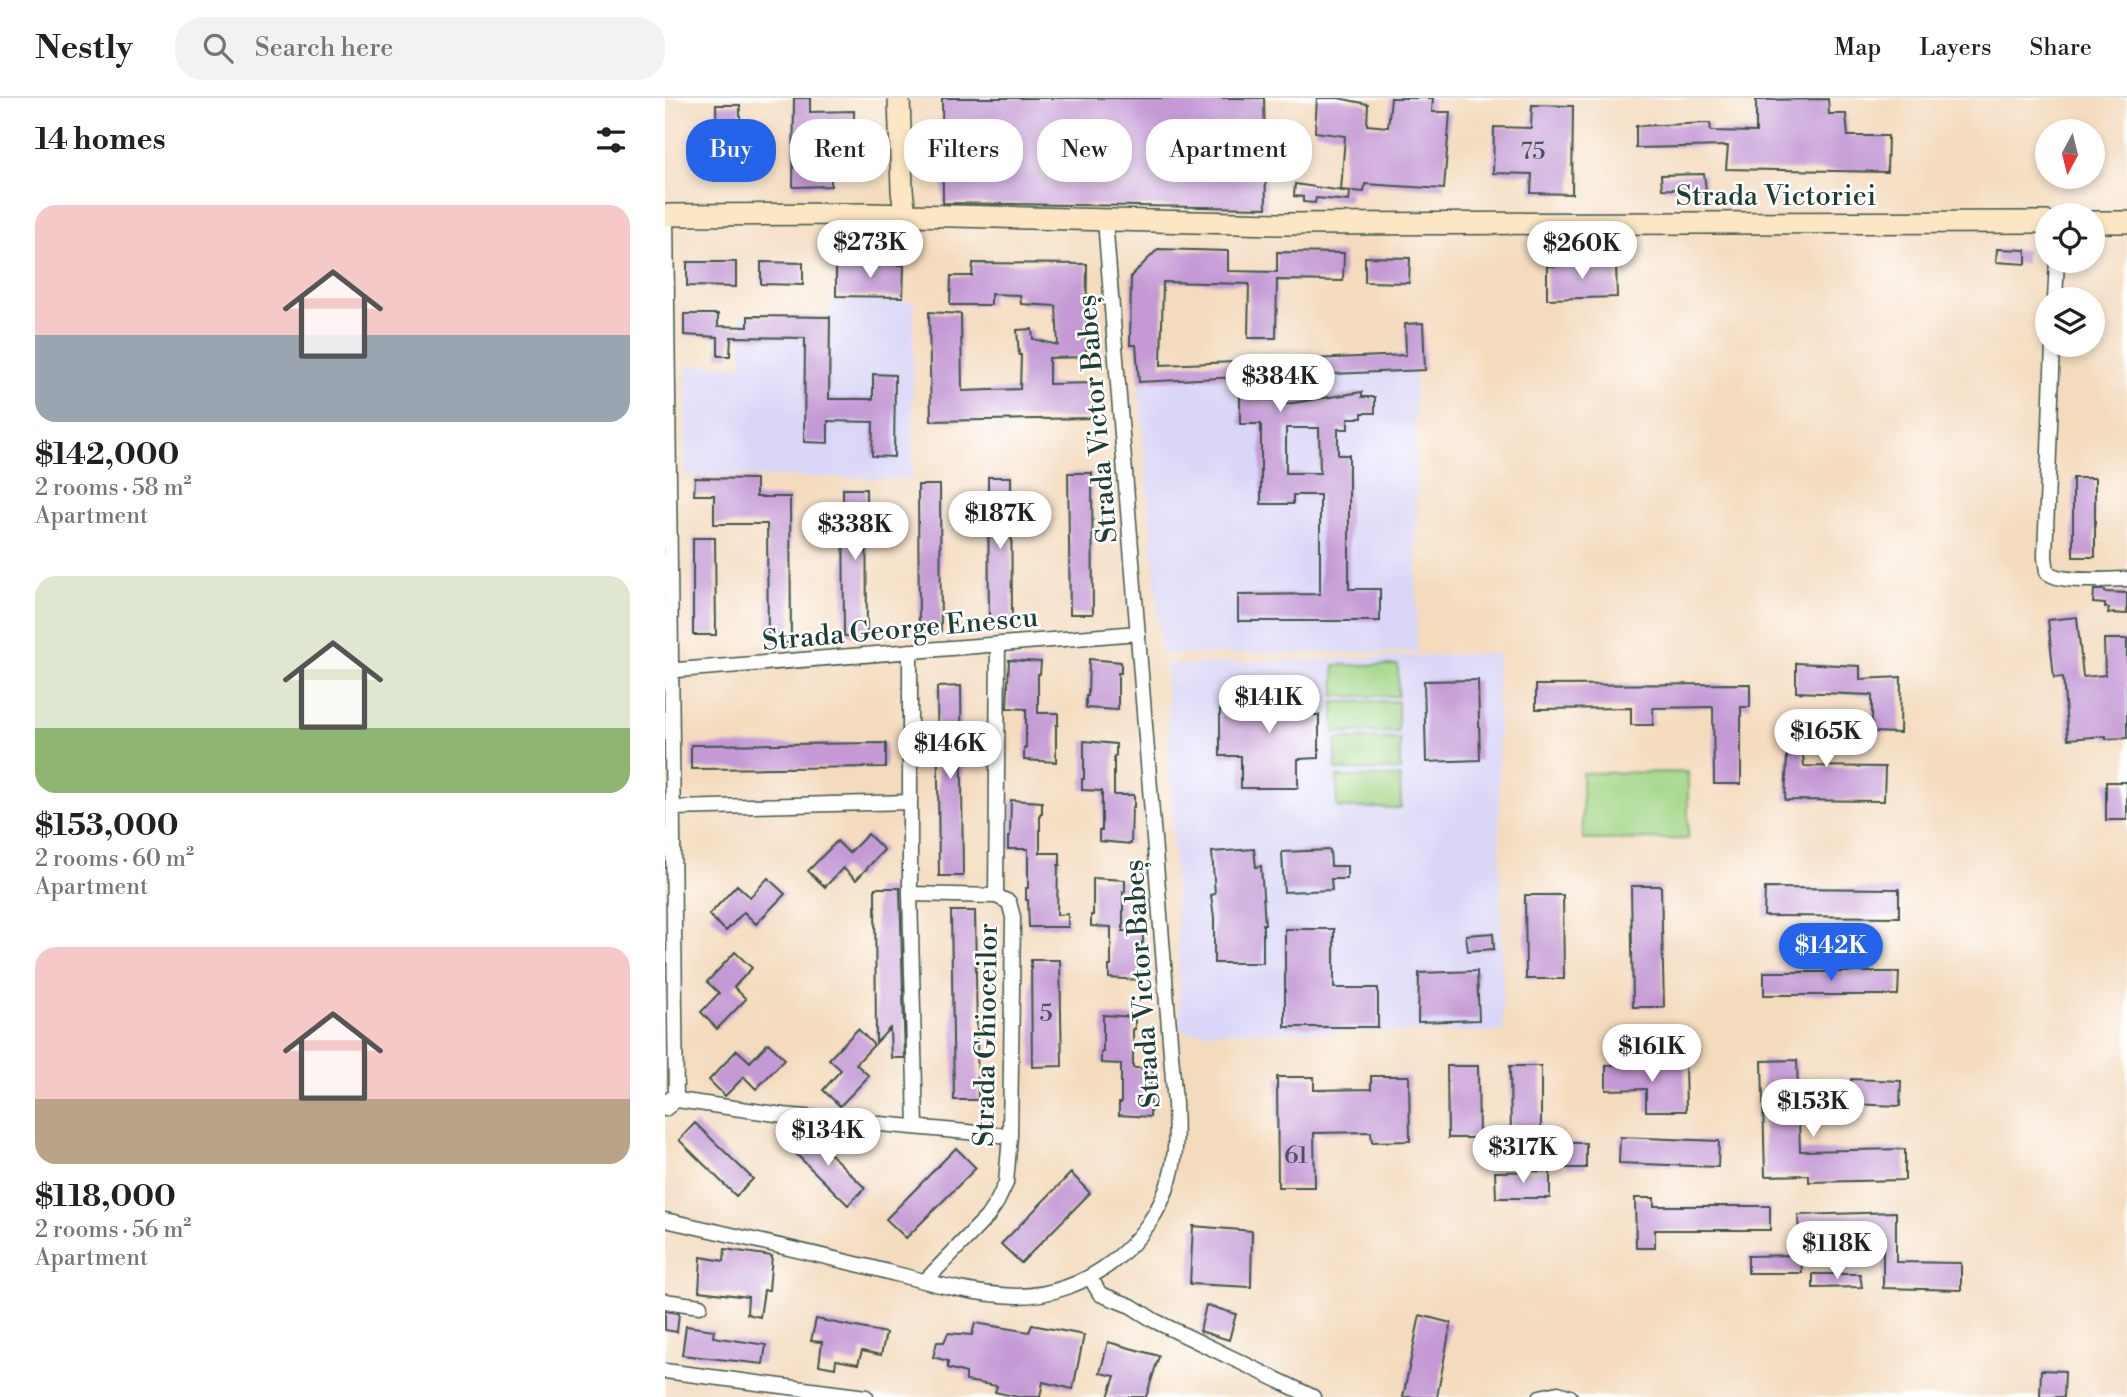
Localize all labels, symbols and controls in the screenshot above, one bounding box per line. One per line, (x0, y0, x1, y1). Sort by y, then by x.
search box (175, 17, 665, 80)
text: Nestly (35, 28, 133, 69)
icon: search (199, 29, 237, 67)
text: Search here (255, 32, 393, 64)
text: Map (1834, 33, 1881, 63)
text: Layers (1919, 33, 1991, 63)
text: Share (2029, 33, 2092, 63)
chip: Buy (686, 119, 776, 182)
chip: Rent (790, 119, 890, 182)
chip: Filters (904, 119, 1023, 182)
chip: New (1037, 119, 1132, 182)
chip: Apartment (1146, 119, 1312, 182)
north arrow (2035, 119, 2105, 189)
map controls (2035, 119, 2105, 357)
text: 14 homes (35, 121, 166, 159)
icon: filters (592, 121, 630, 159)
house number: 75 (1521, 137, 1545, 167)
street label: Strada Victoriei (1676, 179, 1876, 214)
button: locate (2035, 203, 2105, 273)
pin: $273K (821, 220, 919, 280)
pin: $260K (1533, 222, 1631, 281)
text: $273K (833, 229, 907, 257)
text: $260K (1543, 230, 1621, 258)
icon: home (270, 251, 396, 377)
button: layers (2035, 287, 2105, 357)
street label: Strada Victor Babeș (1069, 293, 1126, 545)
pin: $384K (1231, 354, 1329, 414)
text: $384K (1242, 363, 1318, 391)
text: $142,000 (35, 436, 179, 474)
text: 2 rooms · 58 m² (35, 474, 192, 502)
pin: $187K (951, 491, 1049, 551)
text: $187K (965, 500, 1035, 528)
text: Apartment (35, 502, 148, 530)
pin: $338K (806, 503, 904, 562)
text: $338K (818, 511, 892, 539)
street label: Strada George Enescu (761, 600, 1040, 659)
icon: home (270, 622, 396, 748)
pin: $141K (1220, 676, 1318, 735)
text: $141K (1235, 684, 1303, 712)
pin: $165K (1777, 710, 1875, 769)
text: $165K (1790, 718, 1862, 746)
pin: $146K (901, 722, 999, 781)
text: $146K (914, 730, 986, 758)
text: $153,000 (35, 807, 179, 845)
text: 2 rooms · 60 m² (35, 845, 194, 873)
street label: Strada Victor Babeș (1116, 858, 1169, 1109)
text: Apartment (35, 873, 148, 901)
street label: Strada Ghioceilor (967, 923, 1006, 1147)
pin: $142K (1782, 924, 1880, 983)
text: $142K (1795, 932, 1867, 960)
icon: home (270, 993, 396, 1119)
house number: 5 (1039, 999, 1053, 1029)
pin: $161K (1603, 1024, 1701, 1084)
text: $161K (1618, 1033, 1686, 1061)
pin: $153K (1764, 1080, 1862, 1139)
text: $153K (1777, 1088, 1849, 1116)
pin: $134K (779, 1108, 877, 1168)
text: $134K (792, 1117, 864, 1145)
pin: $317K (1474, 1126, 1572, 1185)
text: $317K (1489, 1134, 1557, 1162)
house number: 61 (1284, 1141, 1309, 1171)
text: $118,000 (35, 1178, 176, 1216)
text: 2 rooms · 56 m² (35, 1216, 191, 1244)
pin: $118K (1788, 1222, 1886, 1281)
text: $118K (1802, 1230, 1872, 1258)
text: Apartment (35, 1244, 148, 1272)

